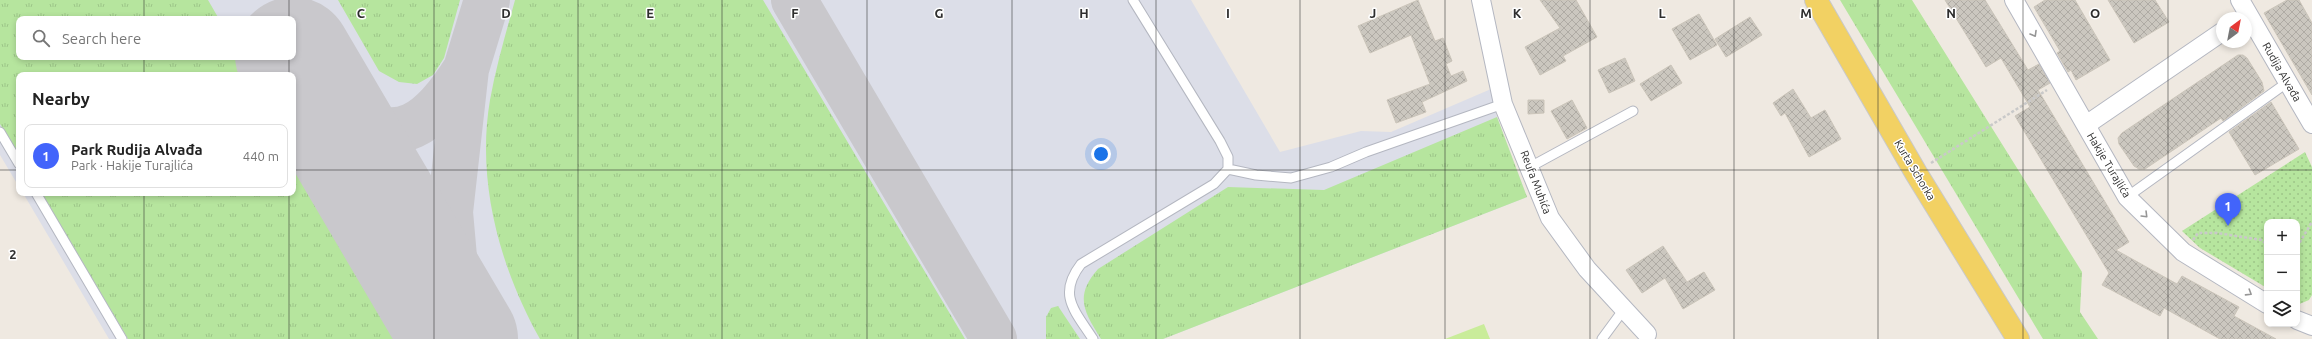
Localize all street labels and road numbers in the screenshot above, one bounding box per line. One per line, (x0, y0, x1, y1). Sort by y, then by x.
street label: Rudija Alvađa (2260, 40, 2304, 104)
street label: Hakije Turajlića (2085, 130, 2133, 200)
street label: Kurta Schorka (1892, 138, 1938, 202)
street label: Reufa Muhića (1518, 149, 1554, 215)

